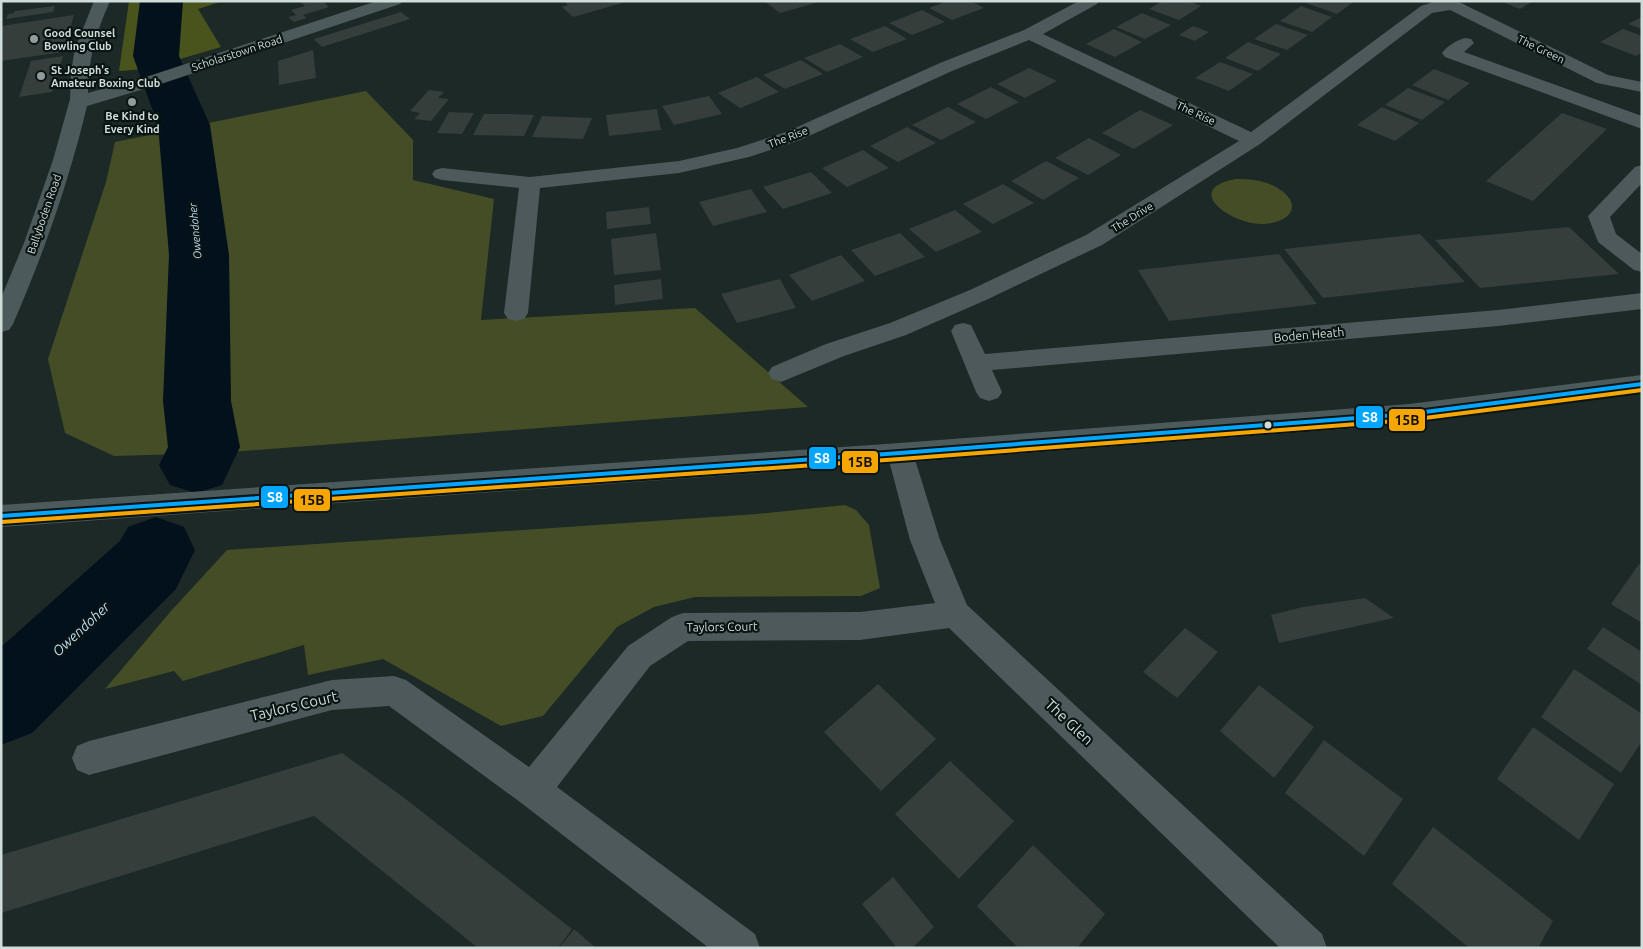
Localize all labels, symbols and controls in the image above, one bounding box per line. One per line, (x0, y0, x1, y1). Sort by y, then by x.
place label: Good Counsel Bowling Club (44, 27, 116, 52)
street label: The Green (1516, 32, 1566, 66)
marker: Good Counsel Bowling Club (28, 33, 40, 45)
street label: Scholarstown Road (190, 33, 284, 73)
place label: St Joseph's Amateur Boxing Club (51, 64, 161, 89)
marker: St Joseph's Amateur Boxing Club (35, 70, 47, 82)
marker: Be Kind to Every Kind (126, 96, 138, 108)
street label: The Rise (1175, 99, 1217, 127)
place label: Be Kind to Every Kind (104, 110, 160, 135)
street label: The Rise (767, 124, 809, 150)
street label: Ballyboden Road (25, 173, 63, 255)
street label: The Drive (1109, 199, 1155, 235)
water label: Owendoher (186, 202, 203, 260)
street label: Boden Heath (1273, 325, 1345, 344)
line badge: S8 (1355, 405, 1384, 429)
line badge: 15B (1388, 408, 1426, 432)
text: S8 (1362, 409, 1378, 425)
text: 15B (1394, 412, 1420, 428)
unlabelled marker (1263, 420, 1273, 430)
line badge: S8 (808, 446, 837, 470)
text: S8 (814, 450, 830, 466)
line badge: 15B (841, 450, 879, 474)
text: 15B (847, 454, 873, 470)
line badge: S8 (260, 485, 289, 509)
line badge: 15B (293, 488, 331, 512)
text: S8 (267, 489, 283, 505)
text: 15B (299, 492, 325, 508)
water label: Owendoher (49, 598, 113, 659)
street label: Taylors Court (686, 619, 758, 634)
street label: Taylors Court (249, 687, 339, 724)
street label: The Glen (1042, 695, 1097, 748)

